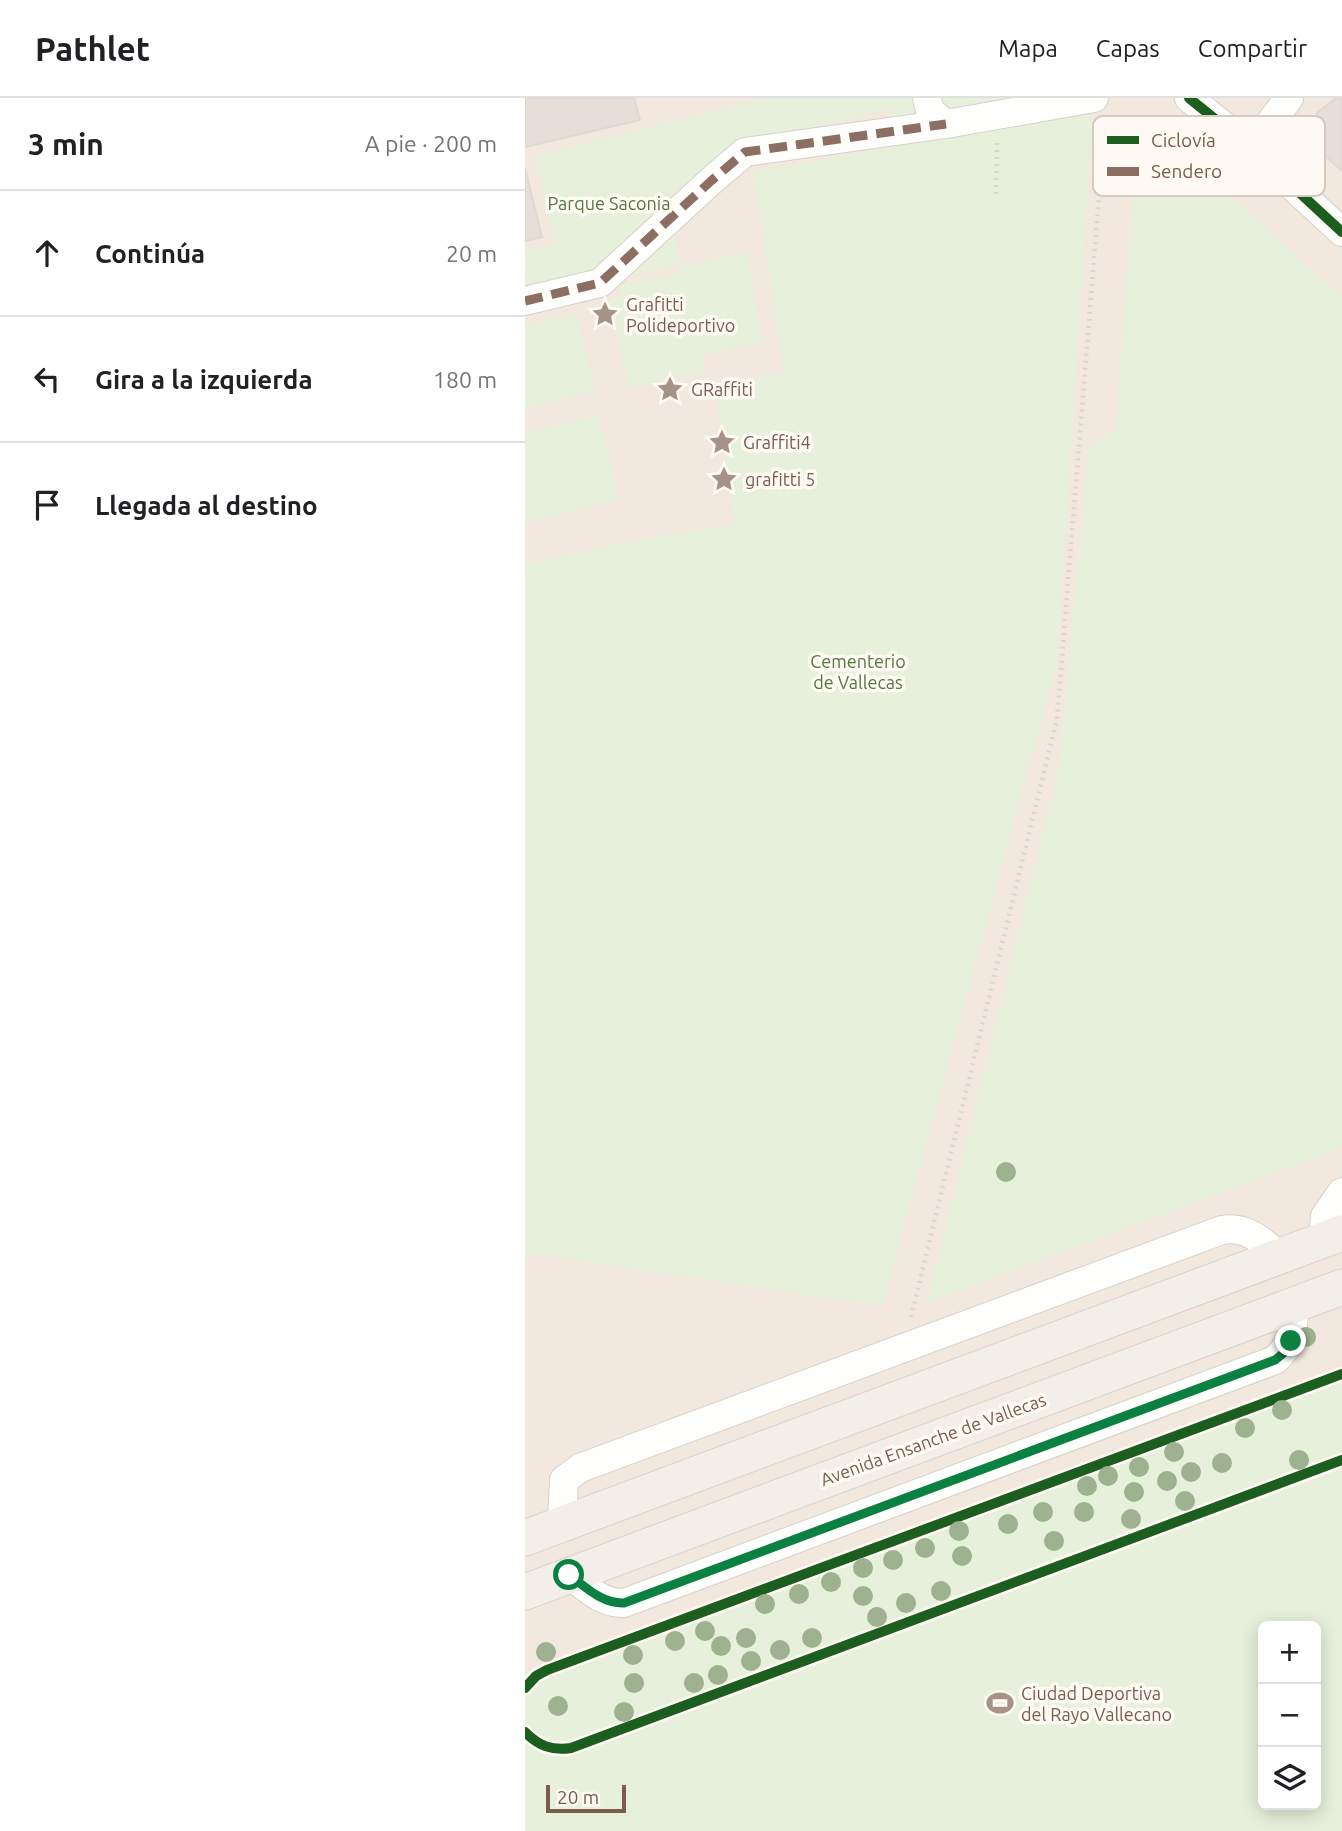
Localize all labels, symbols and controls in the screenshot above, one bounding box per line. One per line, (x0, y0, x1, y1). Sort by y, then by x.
text: Pathlet (35, 30, 150, 67)
text: Mapa (998, 35, 1058, 62)
text: Capas (1096, 35, 1160, 62)
text: Compartir (1198, 35, 1307, 62)
legend (1093, 116, 1325, 196)
text: 3 min (28, 127, 104, 161)
text: Ciclovía (1151, 129, 1216, 151)
text: A pie · 200 m (365, 131, 497, 156)
text: Sendero (1151, 160, 1222, 182)
park label: Parque Saconia (548, 193, 670, 213)
icon: ahead (28, 234, 66, 272)
text: Continúa (95, 239, 205, 268)
text: 20 m (446, 241, 497, 266)
place label: Grafitti Polideportivo (626, 294, 735, 335)
place icon: Grafitti Polideportivo (590, 299, 620, 329)
icon: left (28, 360, 66, 398)
text: Gira a la izquierda (95, 365, 313, 394)
text: 180 m (433, 367, 497, 392)
place icon: GRaffiti (655, 374, 685, 404)
place label: GRaffiti (691, 379, 753, 399)
place icon: Graffiti4 (707, 427, 737, 457)
place label: Graffiti4 (743, 432, 811, 452)
place icon: grafitti 5 (709, 464, 739, 494)
place label: grafitti 5 (745, 469, 815, 489)
icon: arrive (28, 486, 66, 524)
text: Llegada al destino (95, 491, 318, 520)
park label: Cementerio de Vallecas (810, 651, 906, 692)
route end (1275, 1325, 1306, 1356)
street label: Avenida Ensanche de Vallecas (817, 1389, 1049, 1489)
route start (553, 1559, 584, 1590)
map controls (1258, 1621, 1321, 1810)
button: + (1258, 1621, 1321, 1684)
place label: Ciudad Deportiva del Rayo Vallecano (1021, 1683, 1172, 1724)
button: − (1258, 1684, 1321, 1747)
sports icon: Ciudad Deportiva del Rayo Vallecano (985, 1688, 1015, 1718)
button: layers (1258, 1747, 1321, 1810)
scale bar (546, 1782, 627, 1814)
text: 20 m (557, 1786, 599, 1808)

